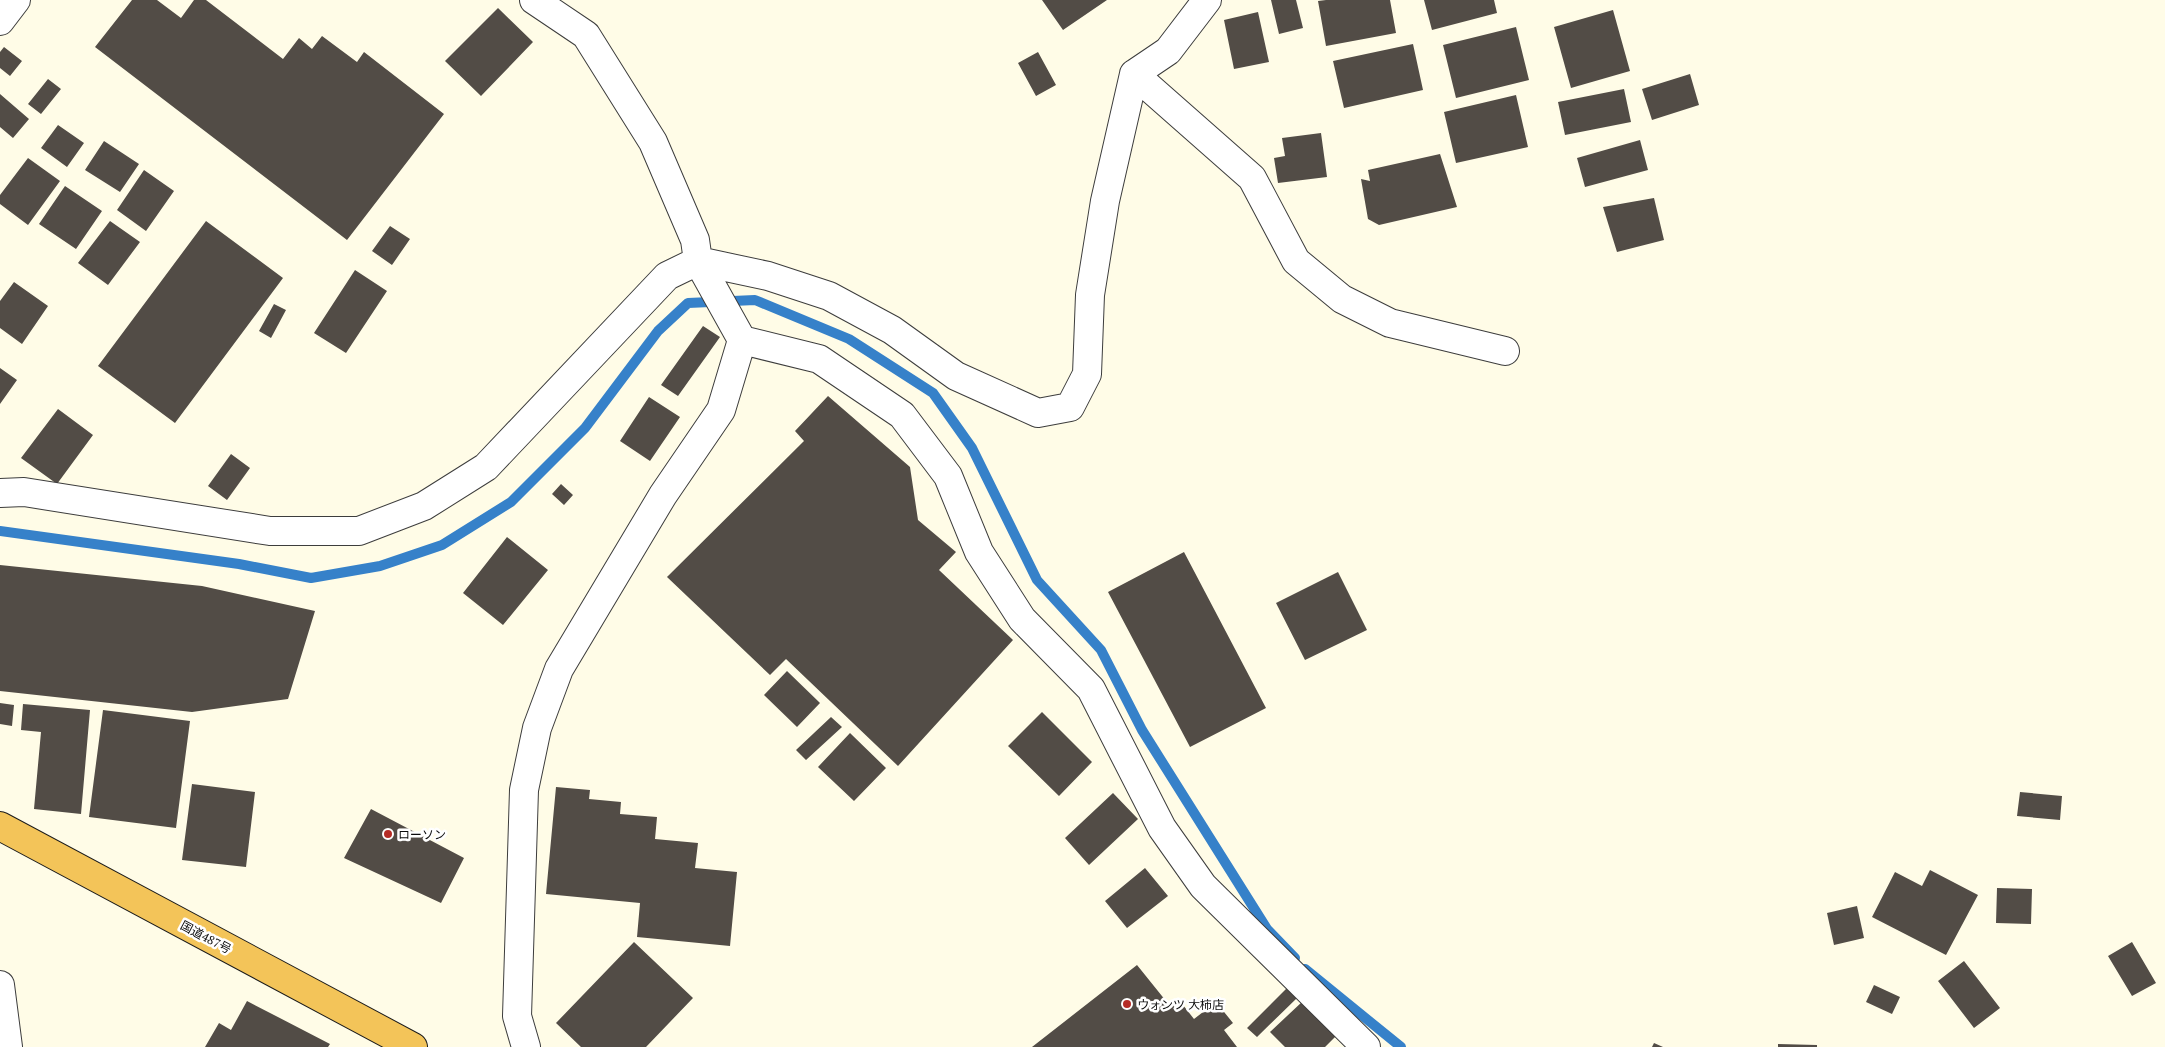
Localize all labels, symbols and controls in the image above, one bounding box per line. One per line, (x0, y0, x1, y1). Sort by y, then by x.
place label: ローソン (398, 827, 446, 842)
marker: ローソン (382, 828, 394, 840)
street label: 国道487号 (178, 917, 234, 957)
place label: ウォンツ 大柿店 (1137, 997, 1224, 1012)
marker: ウォンツ 大柿店 (1121, 998, 1133, 1010)

